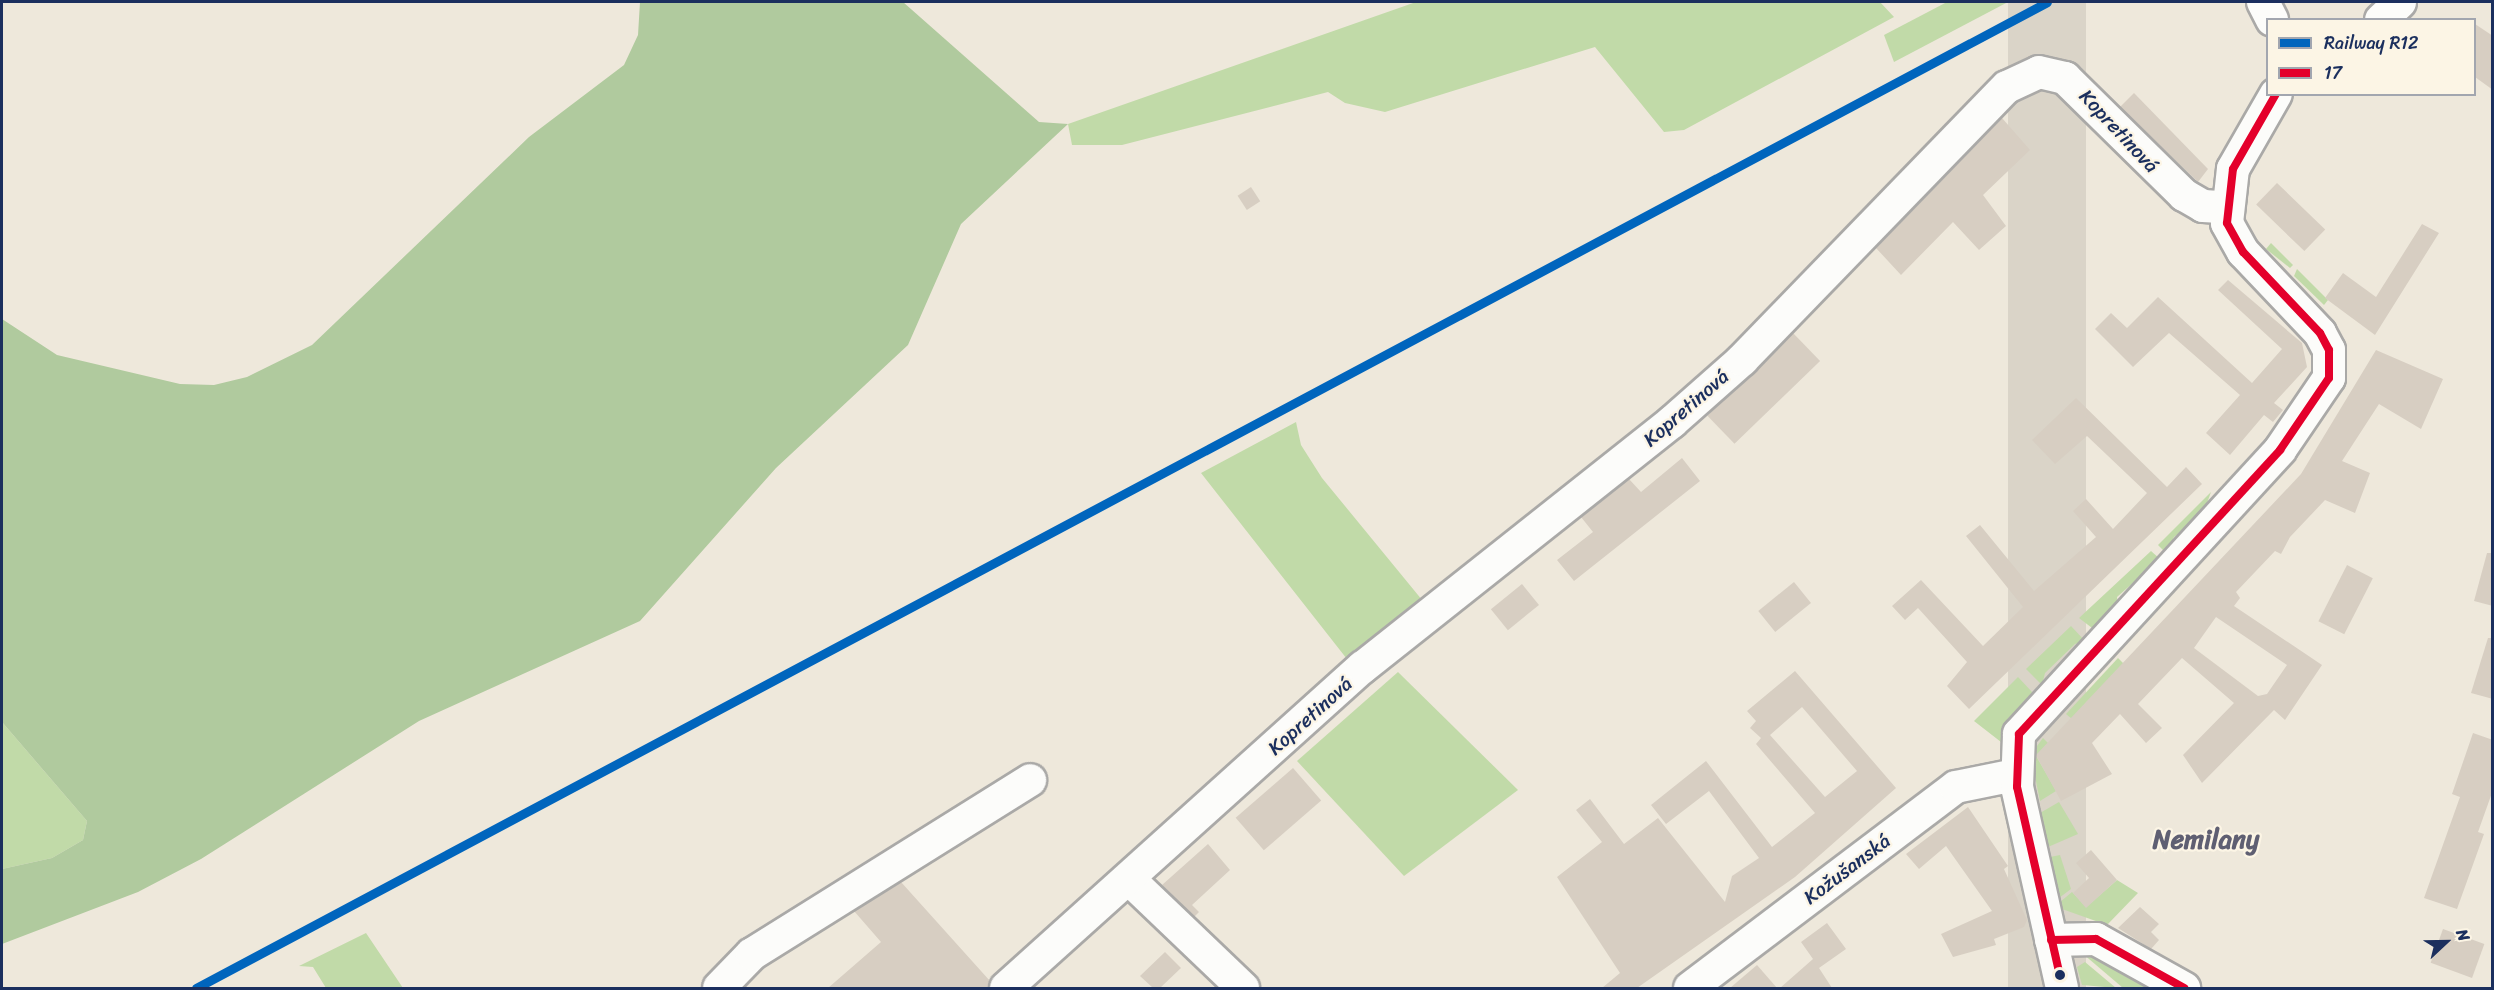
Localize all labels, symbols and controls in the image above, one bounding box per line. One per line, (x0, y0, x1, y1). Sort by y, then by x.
legend (2266, 18, 2476, 96)
text: Railway R12 (2324, 27, 2418, 59)
text: 17 (2324, 57, 2342, 89)
street label: Kopretinová (2074, 84, 2164, 178)
street label: Kopretinová (1638, 364, 1734, 452)
street label: Kopretinová (1263, 672, 1357, 760)
district label: Nemilany (2153, 824, 2259, 856)
street label: Kožušanská (1799, 829, 1895, 909)
north arrow (2416, 912, 2476, 972)
text: N (2448, 924, 2479, 946)
unlabelled marker (2054, 969, 2066, 981)

